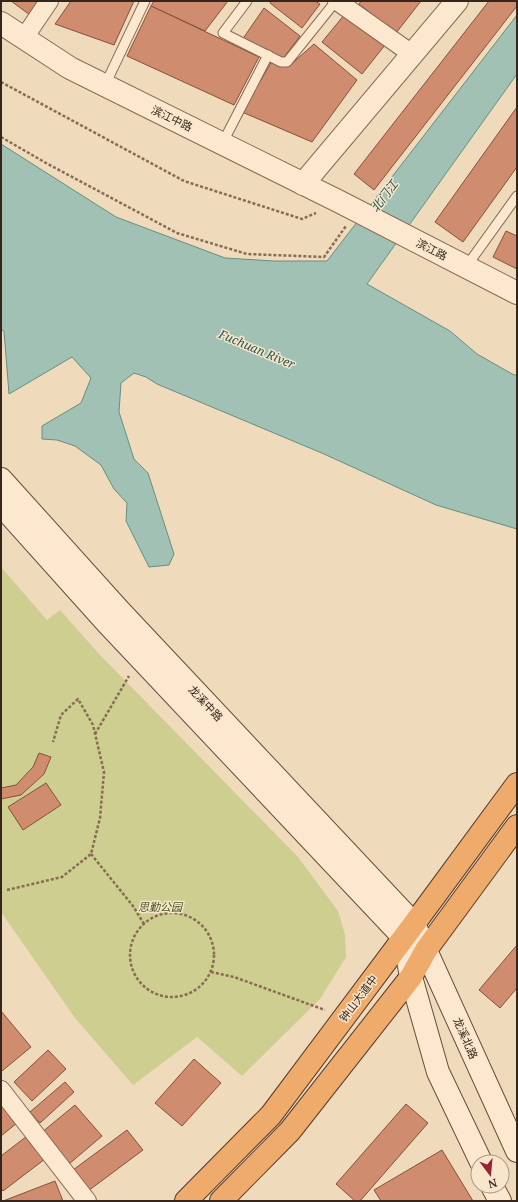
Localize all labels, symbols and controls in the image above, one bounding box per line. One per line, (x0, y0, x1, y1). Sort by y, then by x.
street label: 滨江中路 (149, 102, 195, 134)
water label: 北门江 (366, 175, 403, 215)
street label: 滨江路 (414, 235, 450, 263)
water label: Fuchuan River (215, 325, 298, 373)
street label: 龙溪中路 (186, 682, 226, 724)
park label: 思勤公园 (138, 899, 184, 914)
street label: 钟山大道中 (335, 972, 381, 1024)
street label: 龙溪北路 (450, 1015, 482, 1061)
north arrow (470, 1154, 510, 1194)
text: N (486, 1176, 499, 1193)

